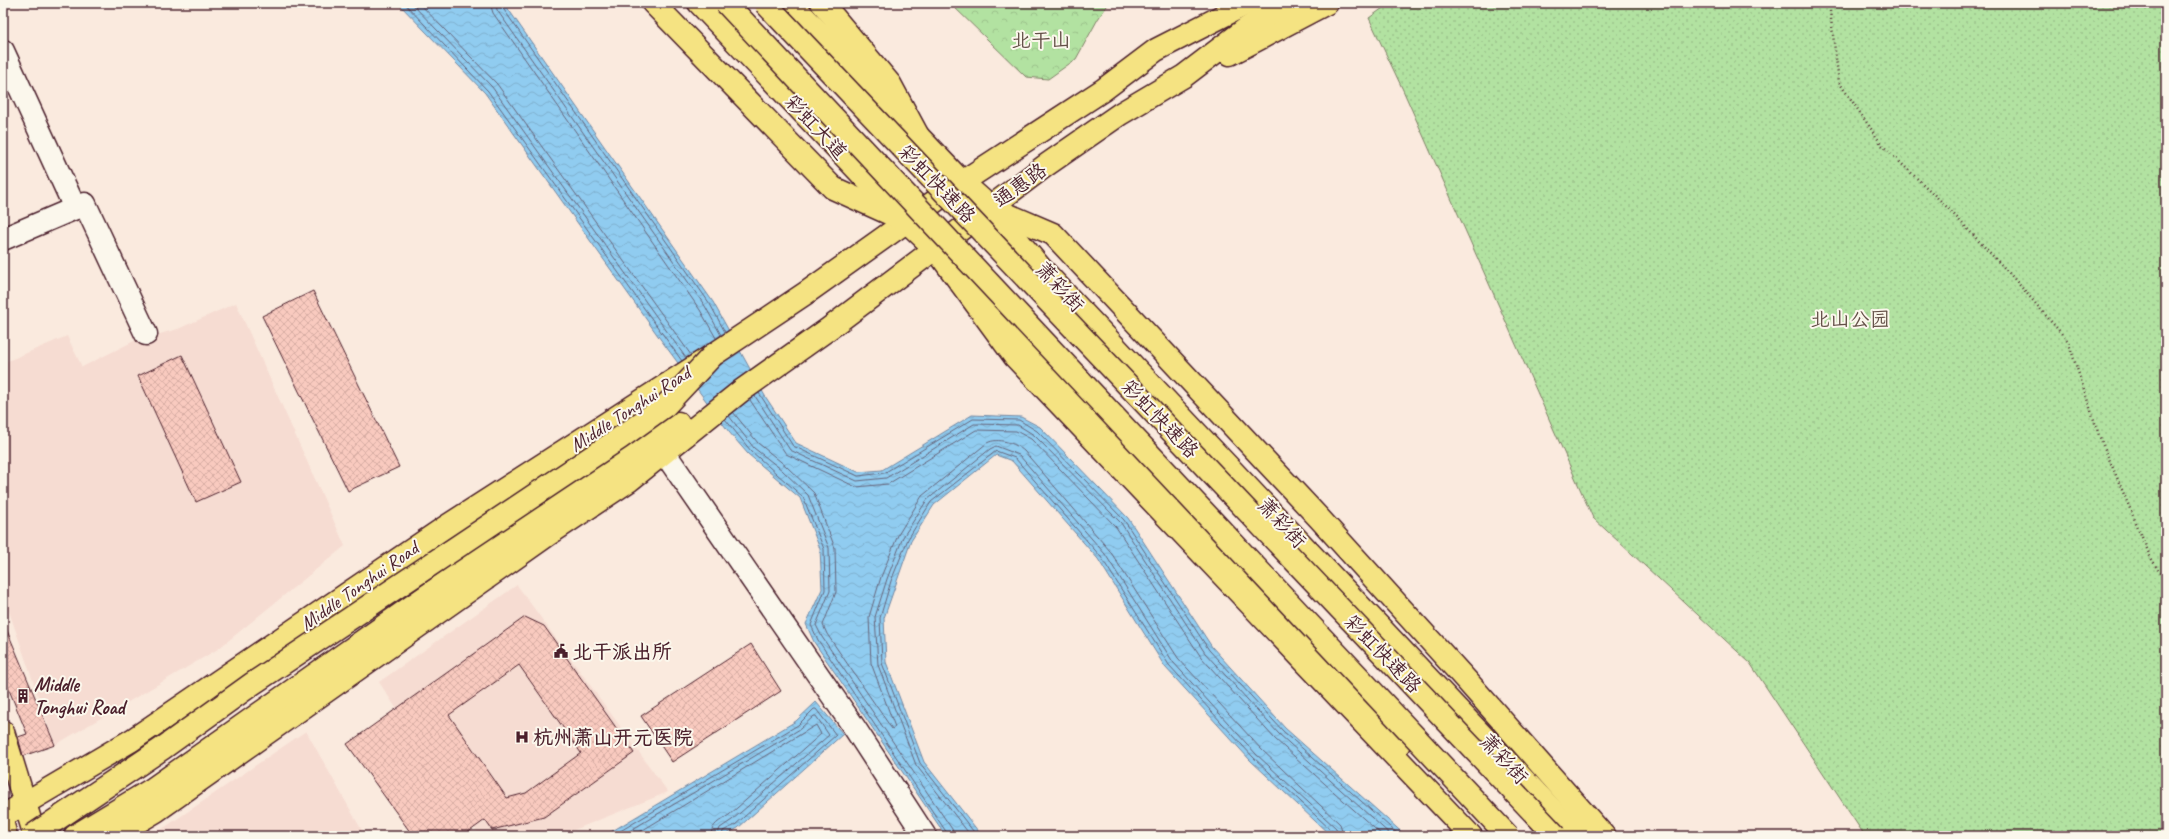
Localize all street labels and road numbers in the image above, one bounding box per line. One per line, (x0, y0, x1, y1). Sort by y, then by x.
street label: 彩虹大道 (780, 89, 852, 165)
street label: 彩虹快速路 (893, 139, 981, 229)
street label: 通惠路 (988, 157, 1052, 213)
street label: 萧彩街 (1030, 257, 1090, 317)
street label: Middle Tonghui Road (565, 359, 698, 457)
street label: 彩虹快速路 (1116, 374, 1204, 464)
street label: 萧彩街 (1252, 493, 1312, 553)
street label: Middle Tonghui Road (295, 534, 426, 636)
street label: 彩虹快速路 (1339, 609, 1427, 699)
street label: 萧彩街 (1474, 729, 1534, 789)

